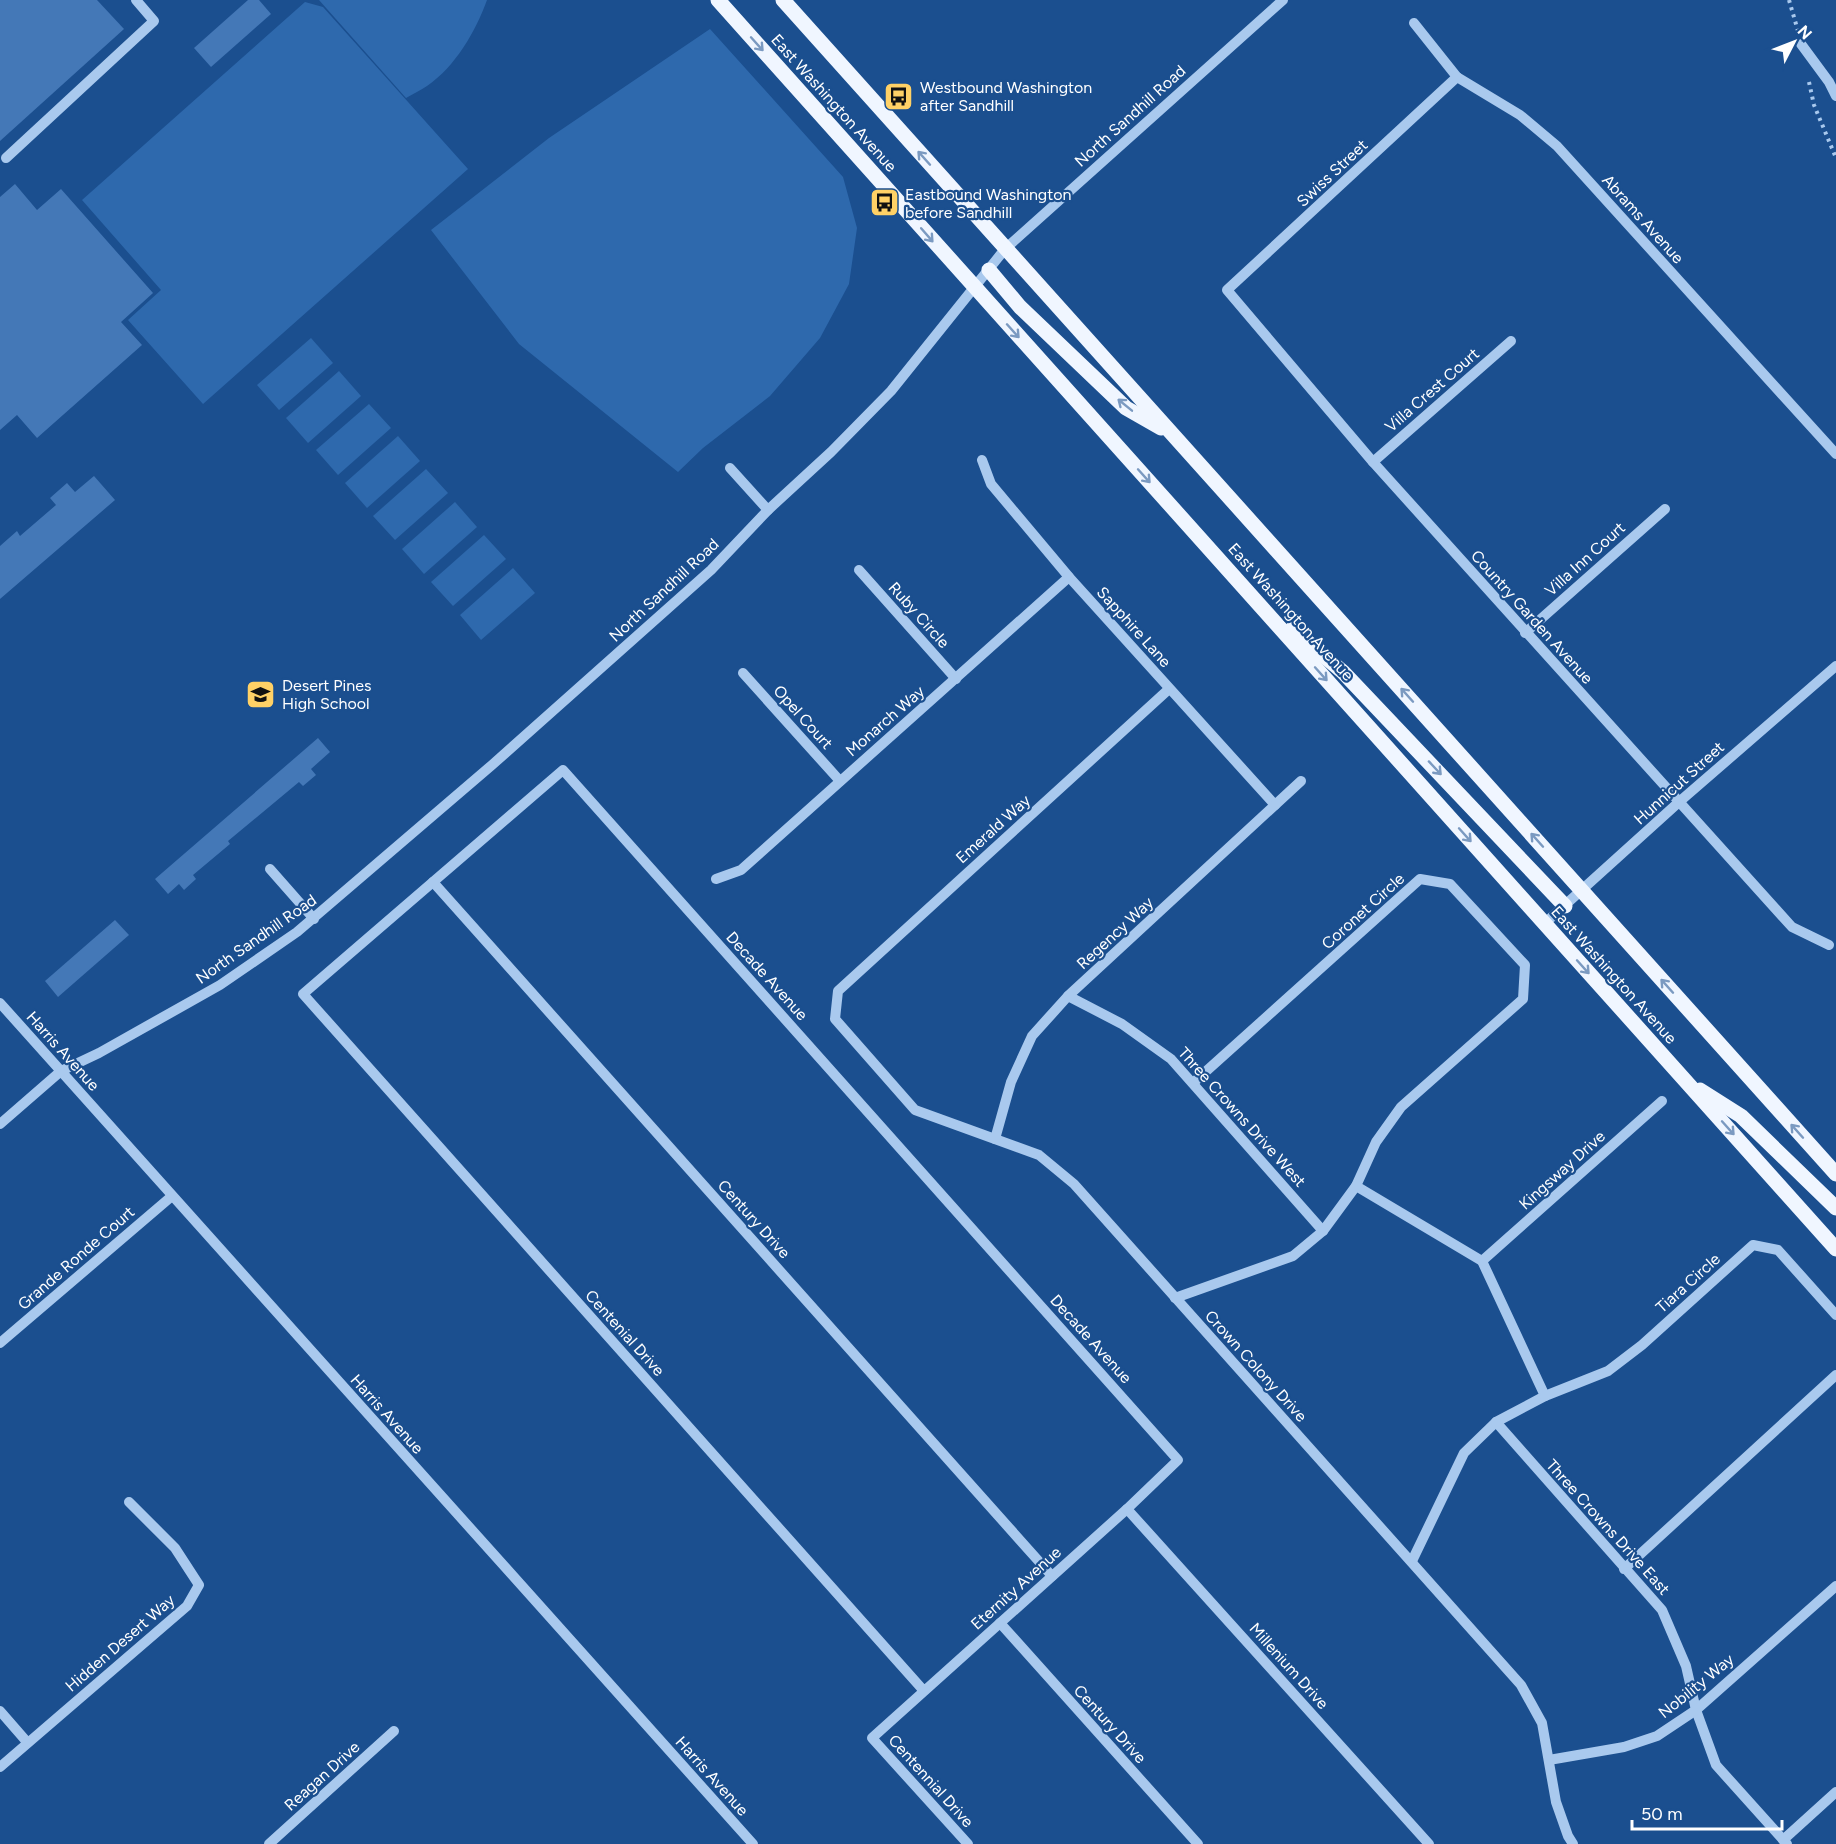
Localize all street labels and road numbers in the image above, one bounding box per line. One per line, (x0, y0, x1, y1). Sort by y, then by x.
street label: East Washington Avenue (767, 30, 901, 176)
street label: North Sandhill Road (1071, 61, 1189, 171)
street label: Swiss Street (1293, 135, 1371, 211)
street label: Abrams Avenue (1598, 171, 1688, 268)
street label: Villa Crest Court (1381, 344, 1483, 436)
street label: Villa Inn Court (1541, 518, 1629, 600)
street label: North Sandhill Road (605, 534, 723, 646)
street label: East Washington Avenue (1224, 539, 1358, 685)
street label: Country Garden Avenue (1467, 546, 1597, 688)
street label: Ruby Circle (884, 578, 954, 652)
street label: Sapphire Lane (1093, 583, 1175, 671)
street label: Opel Court (769, 681, 837, 753)
street label: Monarch Way (842, 681, 929, 760)
street label: Hunnicut Street (1630, 737, 1728, 829)
street label: Emerald Way (952, 790, 1034, 867)
street label: Coronet Circle (1318, 869, 1408, 953)
street label: North Sandhill Road (192, 890, 320, 988)
street label: Regency Way (1073, 892, 1158, 973)
street label: East Washington Avenue (1547, 902, 1681, 1048)
street label: Decade Avenue (722, 928, 812, 1024)
street label: Harris Avenue (22, 1007, 104, 1095)
street label: Three Crowns Drive West (1174, 1043, 1310, 1191)
street label: Kingsway Drive (1515, 1126, 1609, 1214)
street label: Century Drive (714, 1176, 794, 1262)
street label: Grande Ronde Court (14, 1202, 138, 1314)
street label: Tiara Circle (1652, 1249, 1724, 1317)
street label: Centenial Drive (581, 1286, 669, 1380)
street label: Decade Avenue (1046, 1291, 1136, 1387)
street label: Crown Colony Drive (1201, 1306, 1311, 1426)
street label: Harris Avenue (346, 1370, 428, 1458)
street label: Three Crowns Drive East (1542, 1455, 1674, 1599)
street label: Eternity Avenue (967, 1542, 1065, 1633)
street label: Hidden Desert Way (61, 1590, 179, 1696)
street label: Millenium Drive (1245, 1619, 1333, 1713)
street label: Nobility Way (1654, 1649, 1738, 1722)
street label: Century Drive (1070, 1681, 1150, 1767)
street label: Centennial Drive (884, 1731, 978, 1831)
street label: Harris Avenue (671, 1732, 753, 1820)
street label: Reagan Drive (281, 1737, 364, 1815)

